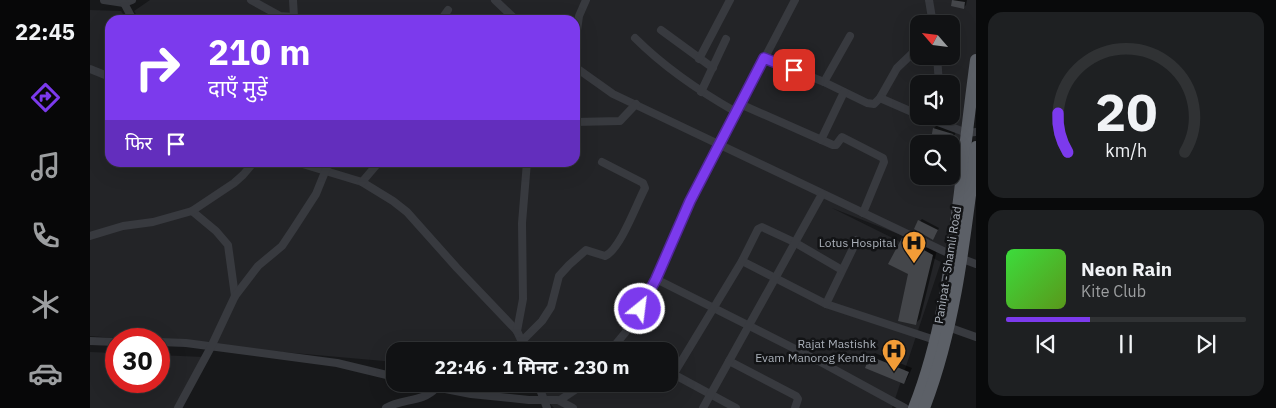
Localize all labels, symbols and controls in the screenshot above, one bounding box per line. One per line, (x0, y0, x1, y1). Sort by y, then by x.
north arrow (910, 15, 960, 65)
map controls (910, 15, 960, 185)
text: 22:45 (15, 17, 75, 46)
text: 210 m (208, 29, 311, 75)
icon: right (125, 35, 190, 100)
pin (773, 49, 815, 91)
icon: arrive (780, 56, 808, 84)
text: दाएँ मुड़ें (208, 73, 268, 102)
button: sound (910, 75, 960, 125)
text: 20 (1095, 78, 1157, 145)
icon: directions (28, 80, 63, 115)
icon: arrive (162, 130, 190, 158)
text: फिर (125, 131, 152, 155)
button: search (910, 135, 960, 185)
text: km/h (1105, 139, 1147, 162)
icon: music (28, 149, 63, 184)
street label: Panipat - Shamli Road (931, 205, 964, 325)
icon: phone (28, 218, 63, 253)
hospital icon: Lotus Hospital (901, 230, 927, 264)
place label: Lotus Hospital (819, 235, 896, 250)
text: Neon Rain (1081, 257, 1172, 281)
text: Kite Club (1081, 281, 1146, 301)
position arrow (613, 282, 665, 334)
icon: climate (28, 287, 63, 322)
speed limit sign: 30 (105, 328, 170, 393)
icon: previous (1032, 330, 1060, 358)
icon: pause (1112, 330, 1140, 358)
icon: next (1192, 330, 1220, 358)
place label: Rajat Mastishk Evam Manorog Kendra (755, 336, 877, 365)
hospital icon: Rajat Mastishk Evam Manorog Kendra (881, 338, 907, 372)
text: 22:46 · 1 मिनट · 230 m (435, 355, 629, 379)
icon: car (28, 356, 63, 391)

